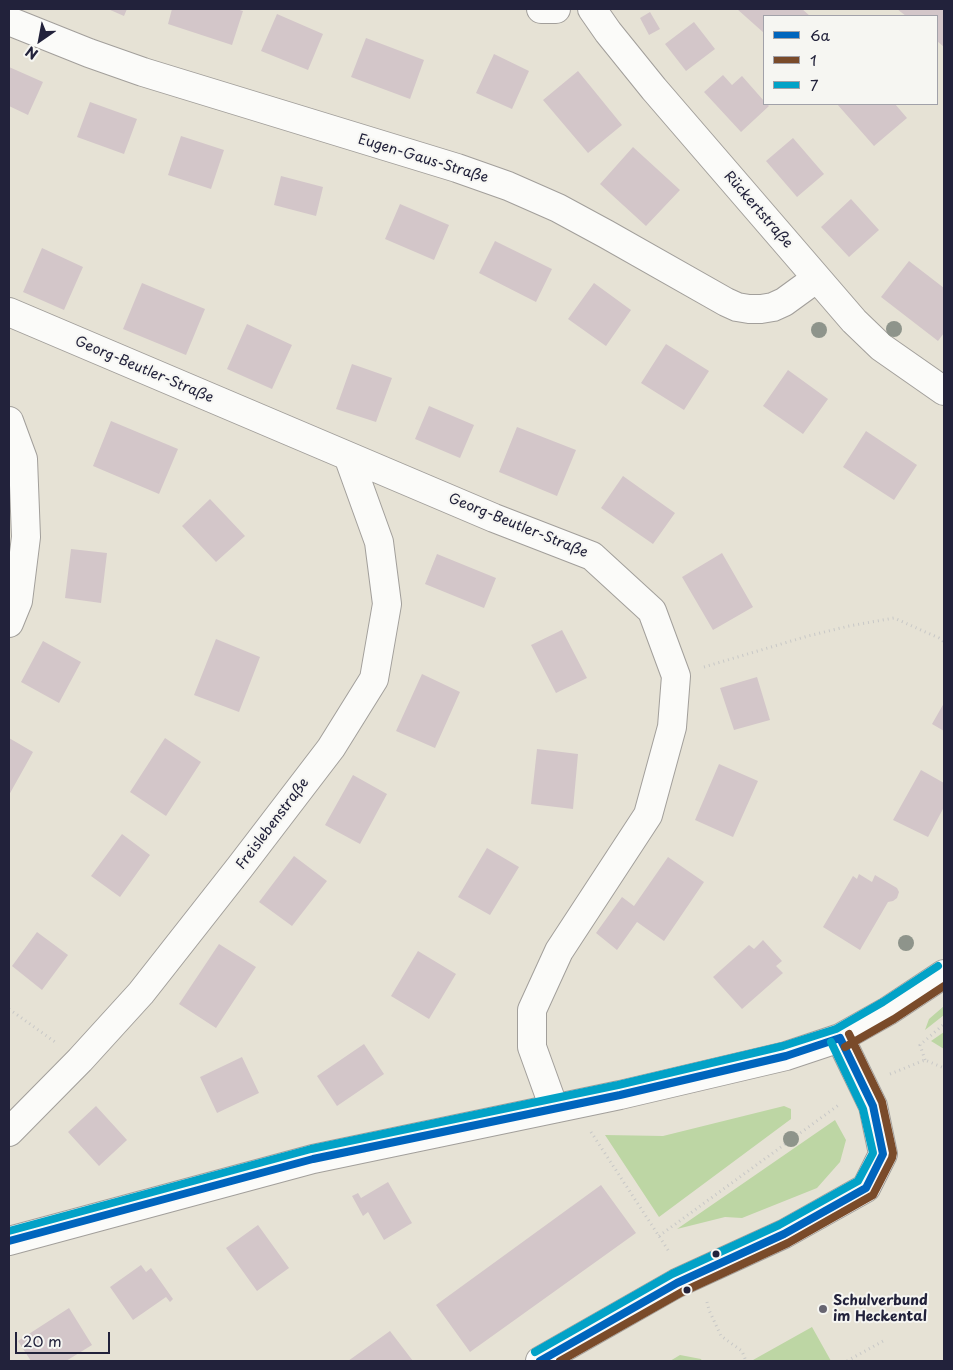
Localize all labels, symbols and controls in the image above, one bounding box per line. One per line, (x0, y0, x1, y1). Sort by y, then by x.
north arrow (15, 15, 65, 65)
legend (763, 15, 938, 105)
text: 6a (810, 23, 830, 46)
text: N (21, 41, 42, 65)
text: 1 (810, 48, 817, 71)
text: 7 (810, 73, 819, 96)
street label: Eugen-Gaus-Straße (356, 131, 490, 187)
street label: Rückertstraße (720, 168, 796, 252)
street label: Georg-Beutler-Straße (72, 333, 216, 407)
street label: Georg-Beutler-Straße (446, 490, 590, 562)
street label: Freislebenstraße (233, 775, 313, 873)
unlabelled marker (711, 1249, 721, 1259)
unlabelled marker (682, 1285, 692, 1295)
place label: Schulverbund im Heckental (833, 1293, 928, 1325)
marker: Schulverbund im Heckental (817, 1303, 829, 1315)
scale bar (18, 1322, 112, 1354)
text: 20 m (23, 1329, 62, 1352)

